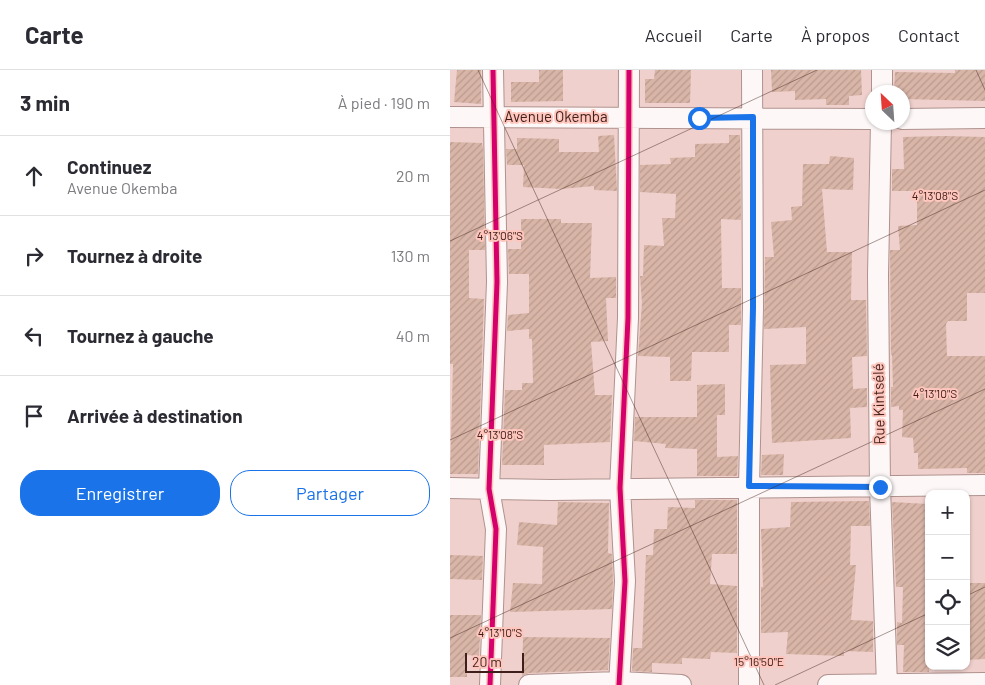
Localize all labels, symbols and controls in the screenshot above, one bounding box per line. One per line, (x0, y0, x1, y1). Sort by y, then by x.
text: Carte (25, 20, 84, 49)
text: Accueil (645, 24, 702, 46)
text: Carte (730, 24, 773, 46)
text: À propos (801, 24, 870, 46)
text: Contact (898, 24, 960, 46)
north arrow (865, 85, 910, 130)
text: 3 min (20, 90, 70, 115)
text: À pied · 190 m (338, 93, 430, 112)
street label: Avenue Okemba (504, 107, 608, 125)
route start (688, 107, 711, 130)
text: Continuez (67, 155, 151, 178)
icon: ahead (20, 162, 48, 190)
text: 20 m (396, 166, 430, 185)
text: Avenue Okemba (67, 178, 177, 197)
text: 4°13'08"S (912, 188, 958, 202)
text: 4°13'06"S (477, 228, 523, 242)
icon: right (20, 242, 48, 270)
text: Tournez à droite (67, 244, 203, 267)
text: 130 m (391, 246, 430, 265)
icon: left (20, 322, 48, 350)
text: Tournez à gauche (67, 324, 214, 347)
text: 40 m (396, 326, 430, 345)
street label: Rue Kintsélé (868, 363, 888, 445)
text: 4°13'10"S (913, 386, 957, 400)
icon: arrive (20, 402, 48, 430)
text: Arrivée à destination (67, 404, 243, 427)
text: 4°13'08"S (477, 427, 523, 441)
button: Enregistrer (20, 470, 220, 516)
button: Partager (230, 470, 430, 516)
route end (869, 476, 892, 499)
map controls (925, 490, 970, 670)
button: + (925, 490, 970, 535)
button: − (925, 535, 970, 580)
button: locate (925, 580, 970, 625)
text: 4°13'10"S (478, 625, 522, 639)
button: layers (925, 625, 970, 670)
scale bar (465, 650, 524, 673)
text: 20 m (472, 653, 502, 670)
text: 15°16'50"E (734, 654, 784, 668)

